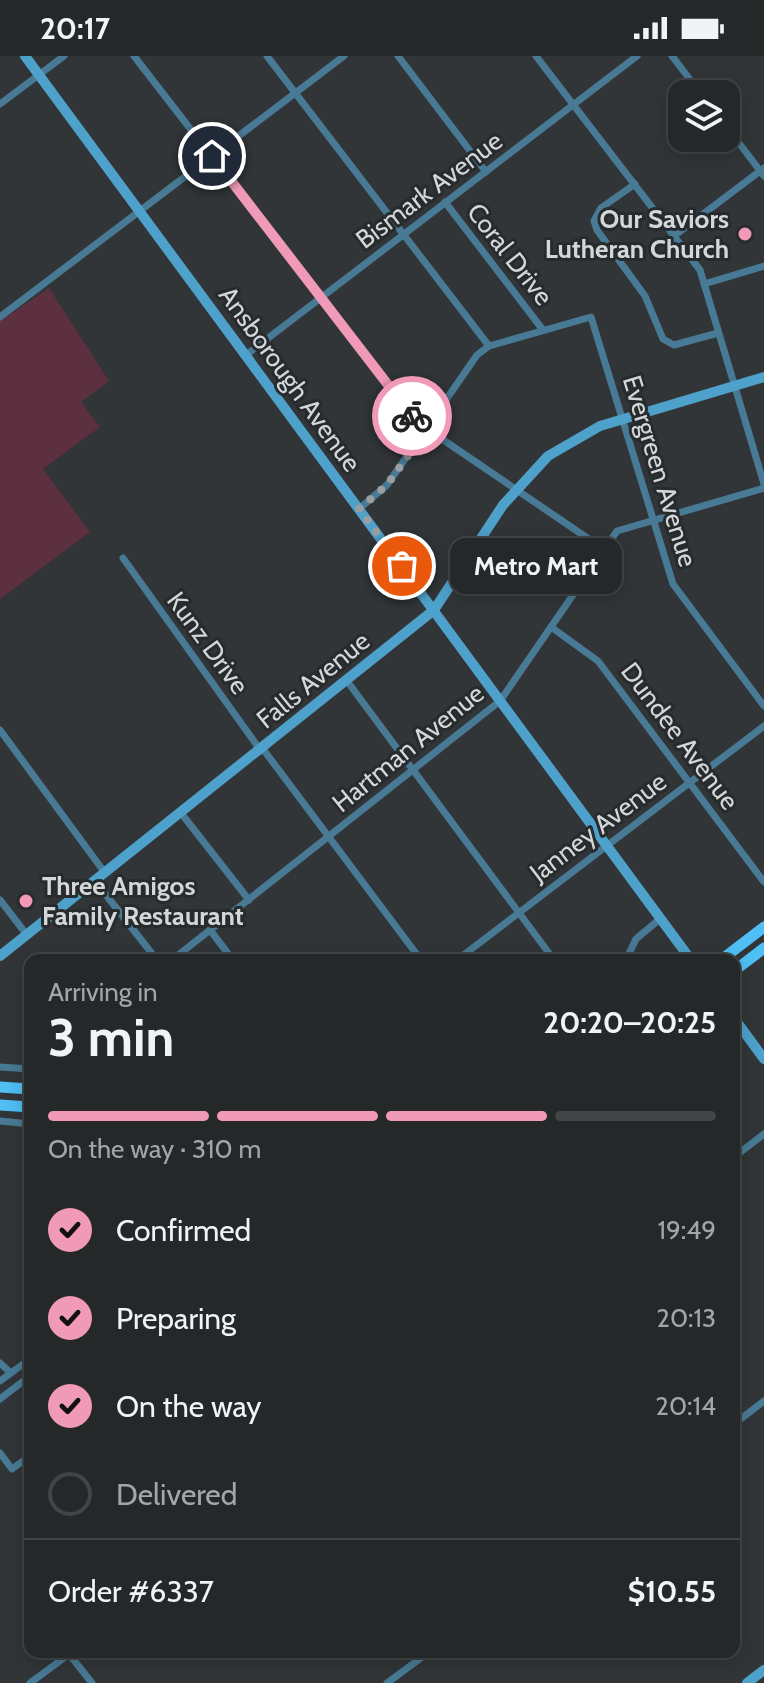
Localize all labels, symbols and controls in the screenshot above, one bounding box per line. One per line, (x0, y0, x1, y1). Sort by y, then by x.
text: 20:17 (40, 10, 110, 47)
map controls (668, 80, 740, 152)
button: layers (668, 80, 740, 152)
pin (178, 122, 246, 190)
street label: Bismark Avenue (349, 125, 509, 255)
icon: home (190, 134, 234, 178)
street label: Coral Drive (460, 197, 560, 311)
place label: Our Saviors Lutheran Church (545, 203, 729, 265)
marker: Our Saviors Lutheran Church (736, 225, 754, 243)
street label: Ansborough Avenue (212, 280, 368, 478)
street label: Evergreen Avenue (616, 372, 704, 570)
courier (372, 376, 452, 456)
icon: bike (390, 394, 434, 438)
pin (368, 532, 436, 600)
callout: Metro Mart (450, 538, 622, 594)
icon: bag (380, 544, 424, 588)
text: Metro Mart (474, 550, 598, 582)
street label: Kunz Drive (160, 586, 256, 700)
street label: Falls Avenue (250, 625, 376, 735)
street label: Dundee Avenue (614, 656, 746, 816)
street label: Hartman Avenue (326, 677, 490, 819)
street label: Janney Avenue (523, 765, 673, 889)
place label: Three Amigos Family Restaurant (42, 870, 244, 932)
marker: Three Amigos Family Restaurant (17, 892, 35, 910)
text: Arriving in (48, 976, 158, 1008)
text: 20:20–20:25 (543, 1004, 716, 1041)
text: 3 min (48, 1006, 174, 1069)
text: On the way · 310 m (48, 1133, 261, 1165)
icon: check (48, 1208, 92, 1252)
text: Confirmed (116, 1212, 251, 1249)
text: 19:49 (658, 1214, 716, 1246)
icon: check (48, 1296, 92, 1340)
text: Preparing (116, 1300, 236, 1337)
text: 20:13 (656, 1302, 716, 1334)
icon: check (48, 1384, 92, 1428)
text: On the way (116, 1388, 261, 1425)
text: 20:14 (655, 1390, 716, 1422)
text: Delivered (116, 1476, 237, 1513)
text: Order #6337 (48, 1573, 214, 1610)
text: $10.55 (628, 1573, 716, 1610)

